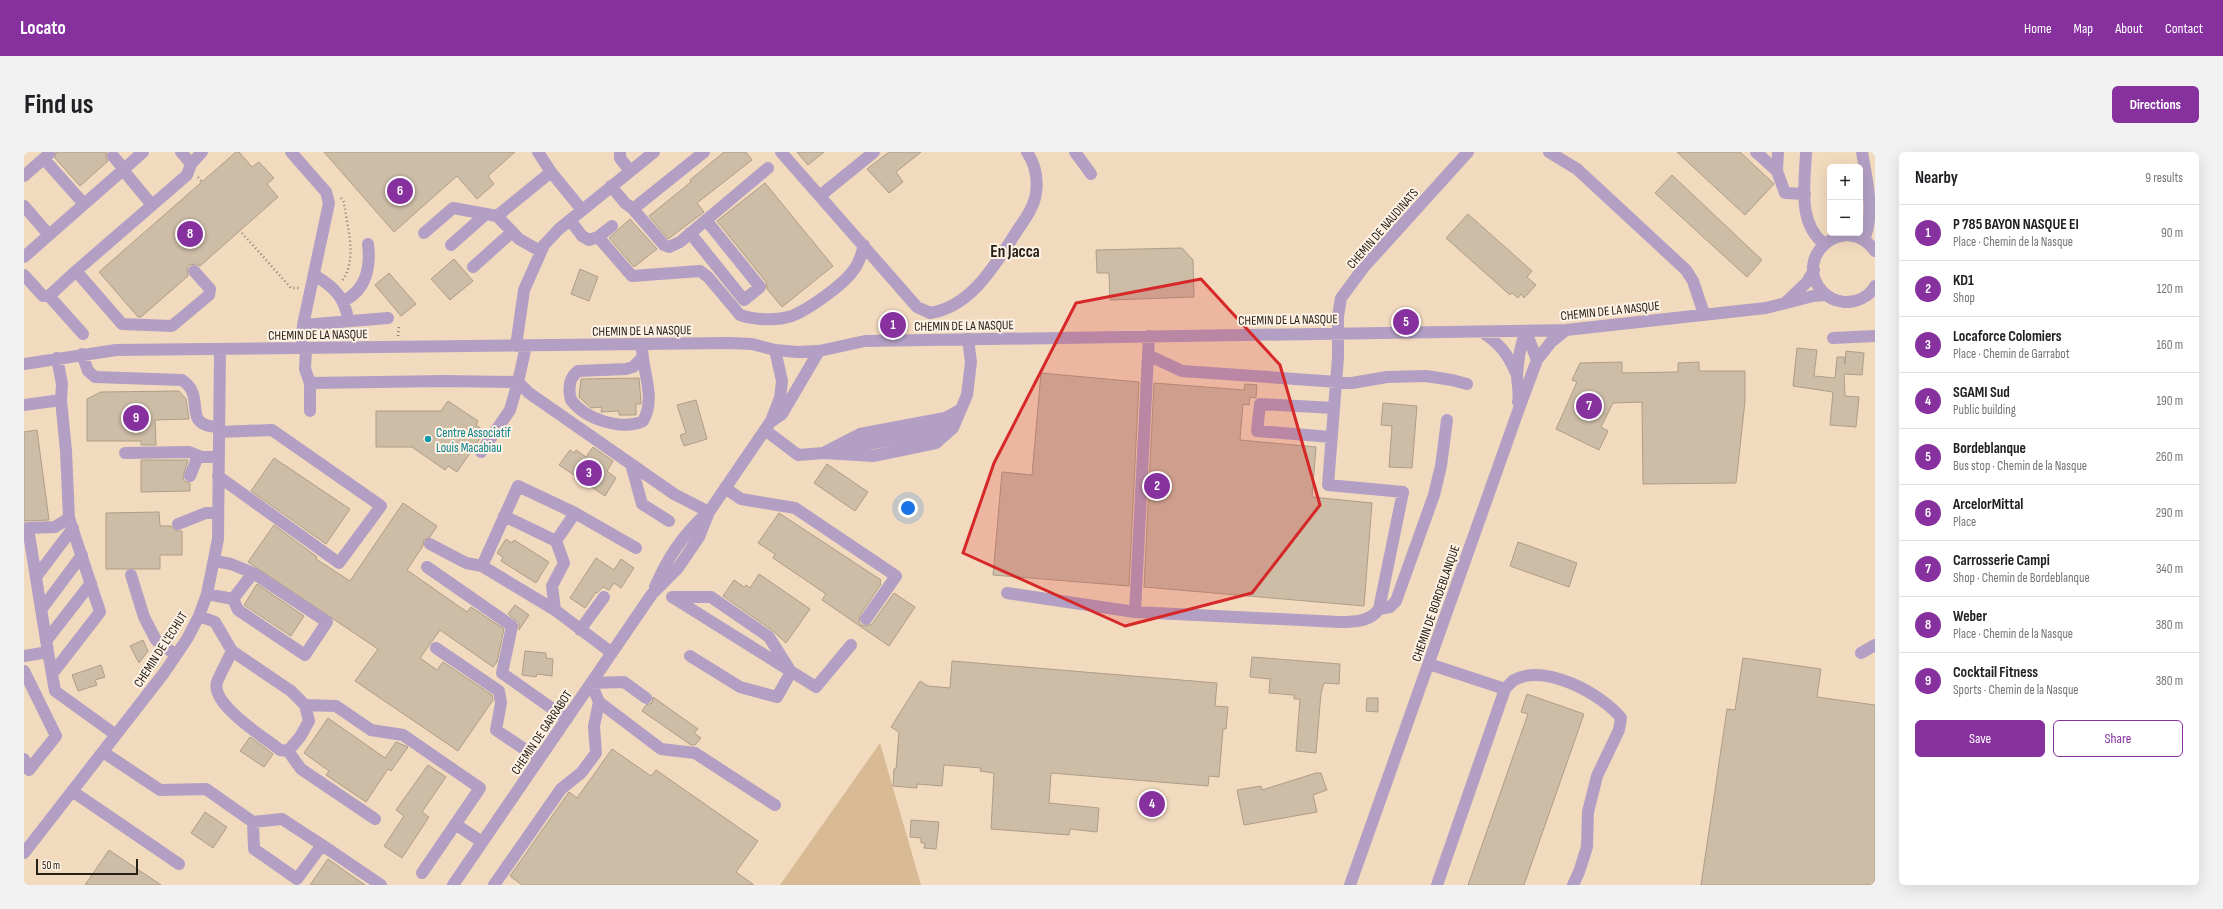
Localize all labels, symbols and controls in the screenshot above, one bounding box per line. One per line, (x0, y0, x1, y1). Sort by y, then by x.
text: Locato (20, 17, 66, 40)
text: Home (2024, 20, 2052, 37)
text: Map (2074, 20, 2093, 37)
text: About (2115, 20, 2143, 37)
text: Contact (2165, 20, 2203, 37)
button: Directions (2112, 86, 2199, 123)
text: Find us (24, 88, 93, 121)
map controls (1827, 164, 1863, 236)
button: + (1827, 164, 1863, 200)
text: Nearby (1915, 168, 1958, 188)
text: 9 results (2145, 170, 2183, 186)
pin: 6 (387, 176, 413, 206)
street label: CHEMIN DE NAUDINATS (1344, 185, 1422, 272)
button: − (1827, 200, 1863, 236)
text: P 785 BAYON NASQUE EI (1953, 215, 2079, 234)
pin: 8 (177, 219, 203, 249)
text: 1 (1925, 225, 1931, 241)
text: 90 m (2161, 225, 2183, 241)
text: Place · Chemin de la Nasque (1953, 234, 2073, 250)
district label: En Jacca (990, 242, 1040, 262)
text: KD1 (1953, 271, 1974, 290)
text: 2 (1925, 281, 1931, 297)
text: 120 m (2157, 281, 2183, 297)
text: Shop (1953, 290, 1975, 306)
street label: CHEMIN DE LA NASQUE (1560, 298, 1660, 324)
pin: 5 (1393, 307, 1419, 337)
pin: 1 (880, 310, 906, 340)
street label: CHEMIN DE LA NASQUE (1238, 311, 1338, 329)
street label: CHEMIN DE LA NASQUE (914, 317, 1014, 335)
street label: CHEMIN DE LA NASQUE (592, 322, 692, 340)
street label: CHEMIN DE LA NASQUE (268, 326, 368, 344)
text: Locaforce Colomiers (1953, 327, 2062, 346)
text: 3 (1925, 337, 1931, 353)
text: 160 m (2157, 337, 2183, 353)
text: Place · Chemin de Garrabot (1953, 346, 2070, 362)
text: SGAMI Sud (1953, 383, 2010, 402)
pin: 7 (1576, 391, 1602, 421)
text: 4 (1925, 393, 1931, 409)
text: 190 m (2156, 393, 2183, 409)
text: Public building (1953, 402, 2016, 418)
pin: 9 (123, 403, 149, 433)
place label: Centre Associatif Louis Macabiau (436, 425, 511, 456)
marker: Centre Associatif Louis Macabiau (423, 434, 433, 444)
text: Bordeblanque (1953, 439, 2026, 458)
text: 5 (1925, 449, 1931, 465)
text: 260 m (2156, 449, 2183, 465)
pin: 3 (576, 458, 602, 488)
text: Bus stop · Chemin de la Nasque (1953, 458, 2087, 474)
pin: 2 (1144, 471, 1170, 501)
text: ArcelorMittal (1953, 495, 2023, 514)
your location (898, 498, 918, 518)
text: 6 (1925, 505, 1931, 521)
text: 290 m (2156, 505, 2183, 521)
text: Place (1953, 514, 1976, 530)
street label: CHEMIN DE BORDEBLANQUE (1408, 543, 1463, 664)
text: Carrosserie Campi (1953, 551, 2050, 570)
text: 7 (1925, 561, 1931, 577)
text: 340 m (2156, 561, 2183, 577)
text: Shop · Chemin de Bordeblanque (1953, 570, 2090, 586)
text: Weber (1953, 607, 1987, 626)
street label: CHEMIN DE L'ECHUT (130, 609, 191, 690)
text: 8 (1925, 617, 1931, 633)
text: 380 m (2156, 617, 2183, 633)
text: Place · Chemin de la Nasque (1953, 626, 2073, 642)
text: Cocktail Fitness (1953, 663, 2038, 682)
text: 9 (1925, 673, 1931, 689)
text: 380 m (2156, 673, 2183, 689)
text: Sports · Chemin de la Nasque (1953, 682, 2079, 698)
street label: CHEMIN DE GARRABOT (508, 687, 576, 778)
button: Save (1915, 720, 2045, 757)
button: Share (2053, 720, 2183, 757)
pin: 4 (1139, 789, 1165, 819)
scale bar (36, 857, 138, 876)
text: 50 m (42, 859, 60, 872)

